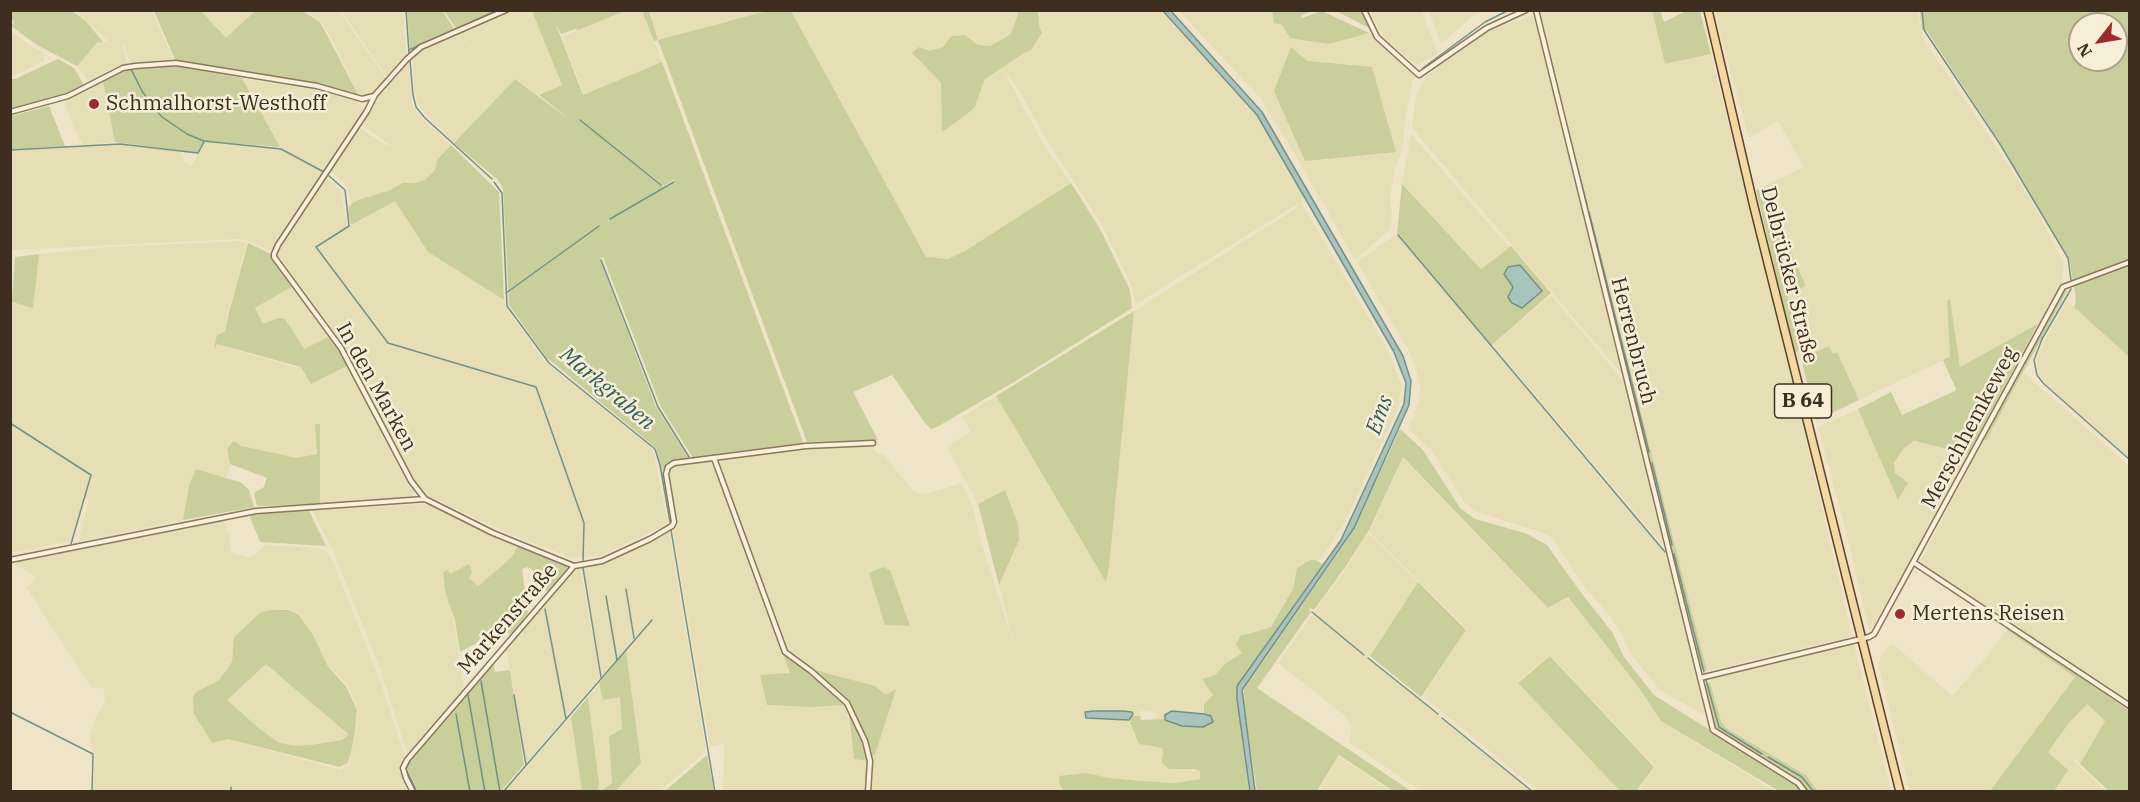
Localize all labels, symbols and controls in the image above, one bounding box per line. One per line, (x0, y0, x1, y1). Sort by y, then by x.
north arrow (2068, 12, 2128, 72)
text: N (2072, 40, 2096, 61)
place label: Schmalhorst-Westhoff (106, 91, 326, 117)
marker: Schmalhorst-Westhoff (87, 97, 101, 111)
street label: Delbrücker Straße (1755, 184, 1823, 366)
street label: Herrenbruch (1605, 275, 1661, 407)
street label: In den Marken (330, 318, 422, 456)
water label: Markgraben (554, 342, 660, 436)
street label: Merschhemkeweg (1917, 343, 2023, 513)
road number: B 64 (1774, 384, 1832, 418)
water label: Ems (1361, 392, 1399, 438)
street label: Markenstraße (453, 558, 563, 680)
place label: Mertens Reisen (1912, 601, 2065, 627)
marker: Mertens Reisen (1893, 607, 1907, 621)

